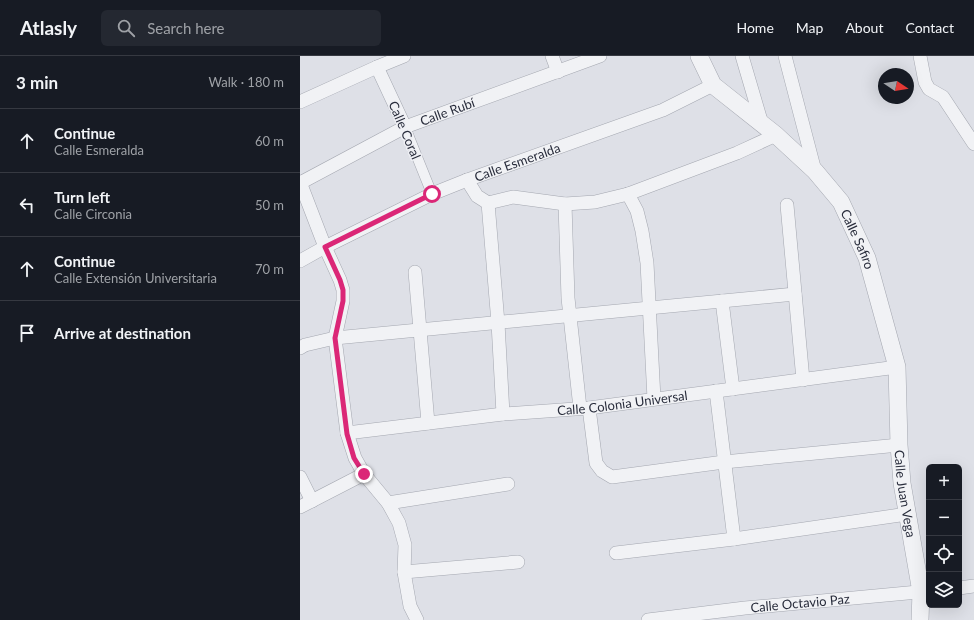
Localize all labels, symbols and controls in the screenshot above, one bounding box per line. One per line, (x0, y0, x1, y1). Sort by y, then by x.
search box (101, 10, 381, 46)
text: Atlasly (20, 16, 77, 39)
icon: search (115, 17, 137, 39)
text: Search here (147, 19, 225, 37)
text: Home (736, 19, 774, 36)
text: Map (796, 19, 823, 36)
text: About (845, 19, 883, 36)
text: Contact (905, 19, 954, 36)
north arrow (878, 68, 914, 104)
text: 3 min (16, 72, 58, 93)
text: Walk · 180 m (208, 74, 284, 90)
street label: Calle Rubí (418, 94, 478, 129)
street label: Calle Coral (386, 99, 424, 161)
text: Continue (54, 124, 115, 142)
icon: ahead (16, 130, 38, 152)
text: 60 m (255, 133, 284, 149)
street label: Calle Esmeralda (472, 139, 562, 185)
text: Calle Esmeralda (54, 142, 144, 158)
route start (423, 185, 441, 203)
text: Turn left (54, 188, 110, 206)
icon: left (16, 194, 38, 216)
text: 50 m (255, 197, 284, 213)
text: Calle Circonia (54, 206, 132, 222)
street label: Calle Safiro (837, 207, 878, 271)
text: Continue (54, 252, 115, 270)
icon: ahead (16, 258, 38, 280)
text: 70 m (255, 261, 284, 277)
text: Calle Extensión Universitaria (54, 270, 217, 286)
icon: arrive (16, 322, 38, 344)
text: Arrive at destination (54, 324, 191, 342)
street label: Calle Colonia Universal (557, 387, 688, 418)
street label: Calle Juan Vega (891, 449, 919, 539)
map controls (926, 464, 962, 608)
button: + (926, 464, 962, 500)
route end (355, 465, 373, 483)
button: − (926, 500, 962, 536)
button: locate (926, 536, 962, 572)
button: layers (926, 572, 962, 608)
street label: Calle Octavio Paz (750, 590, 850, 615)

